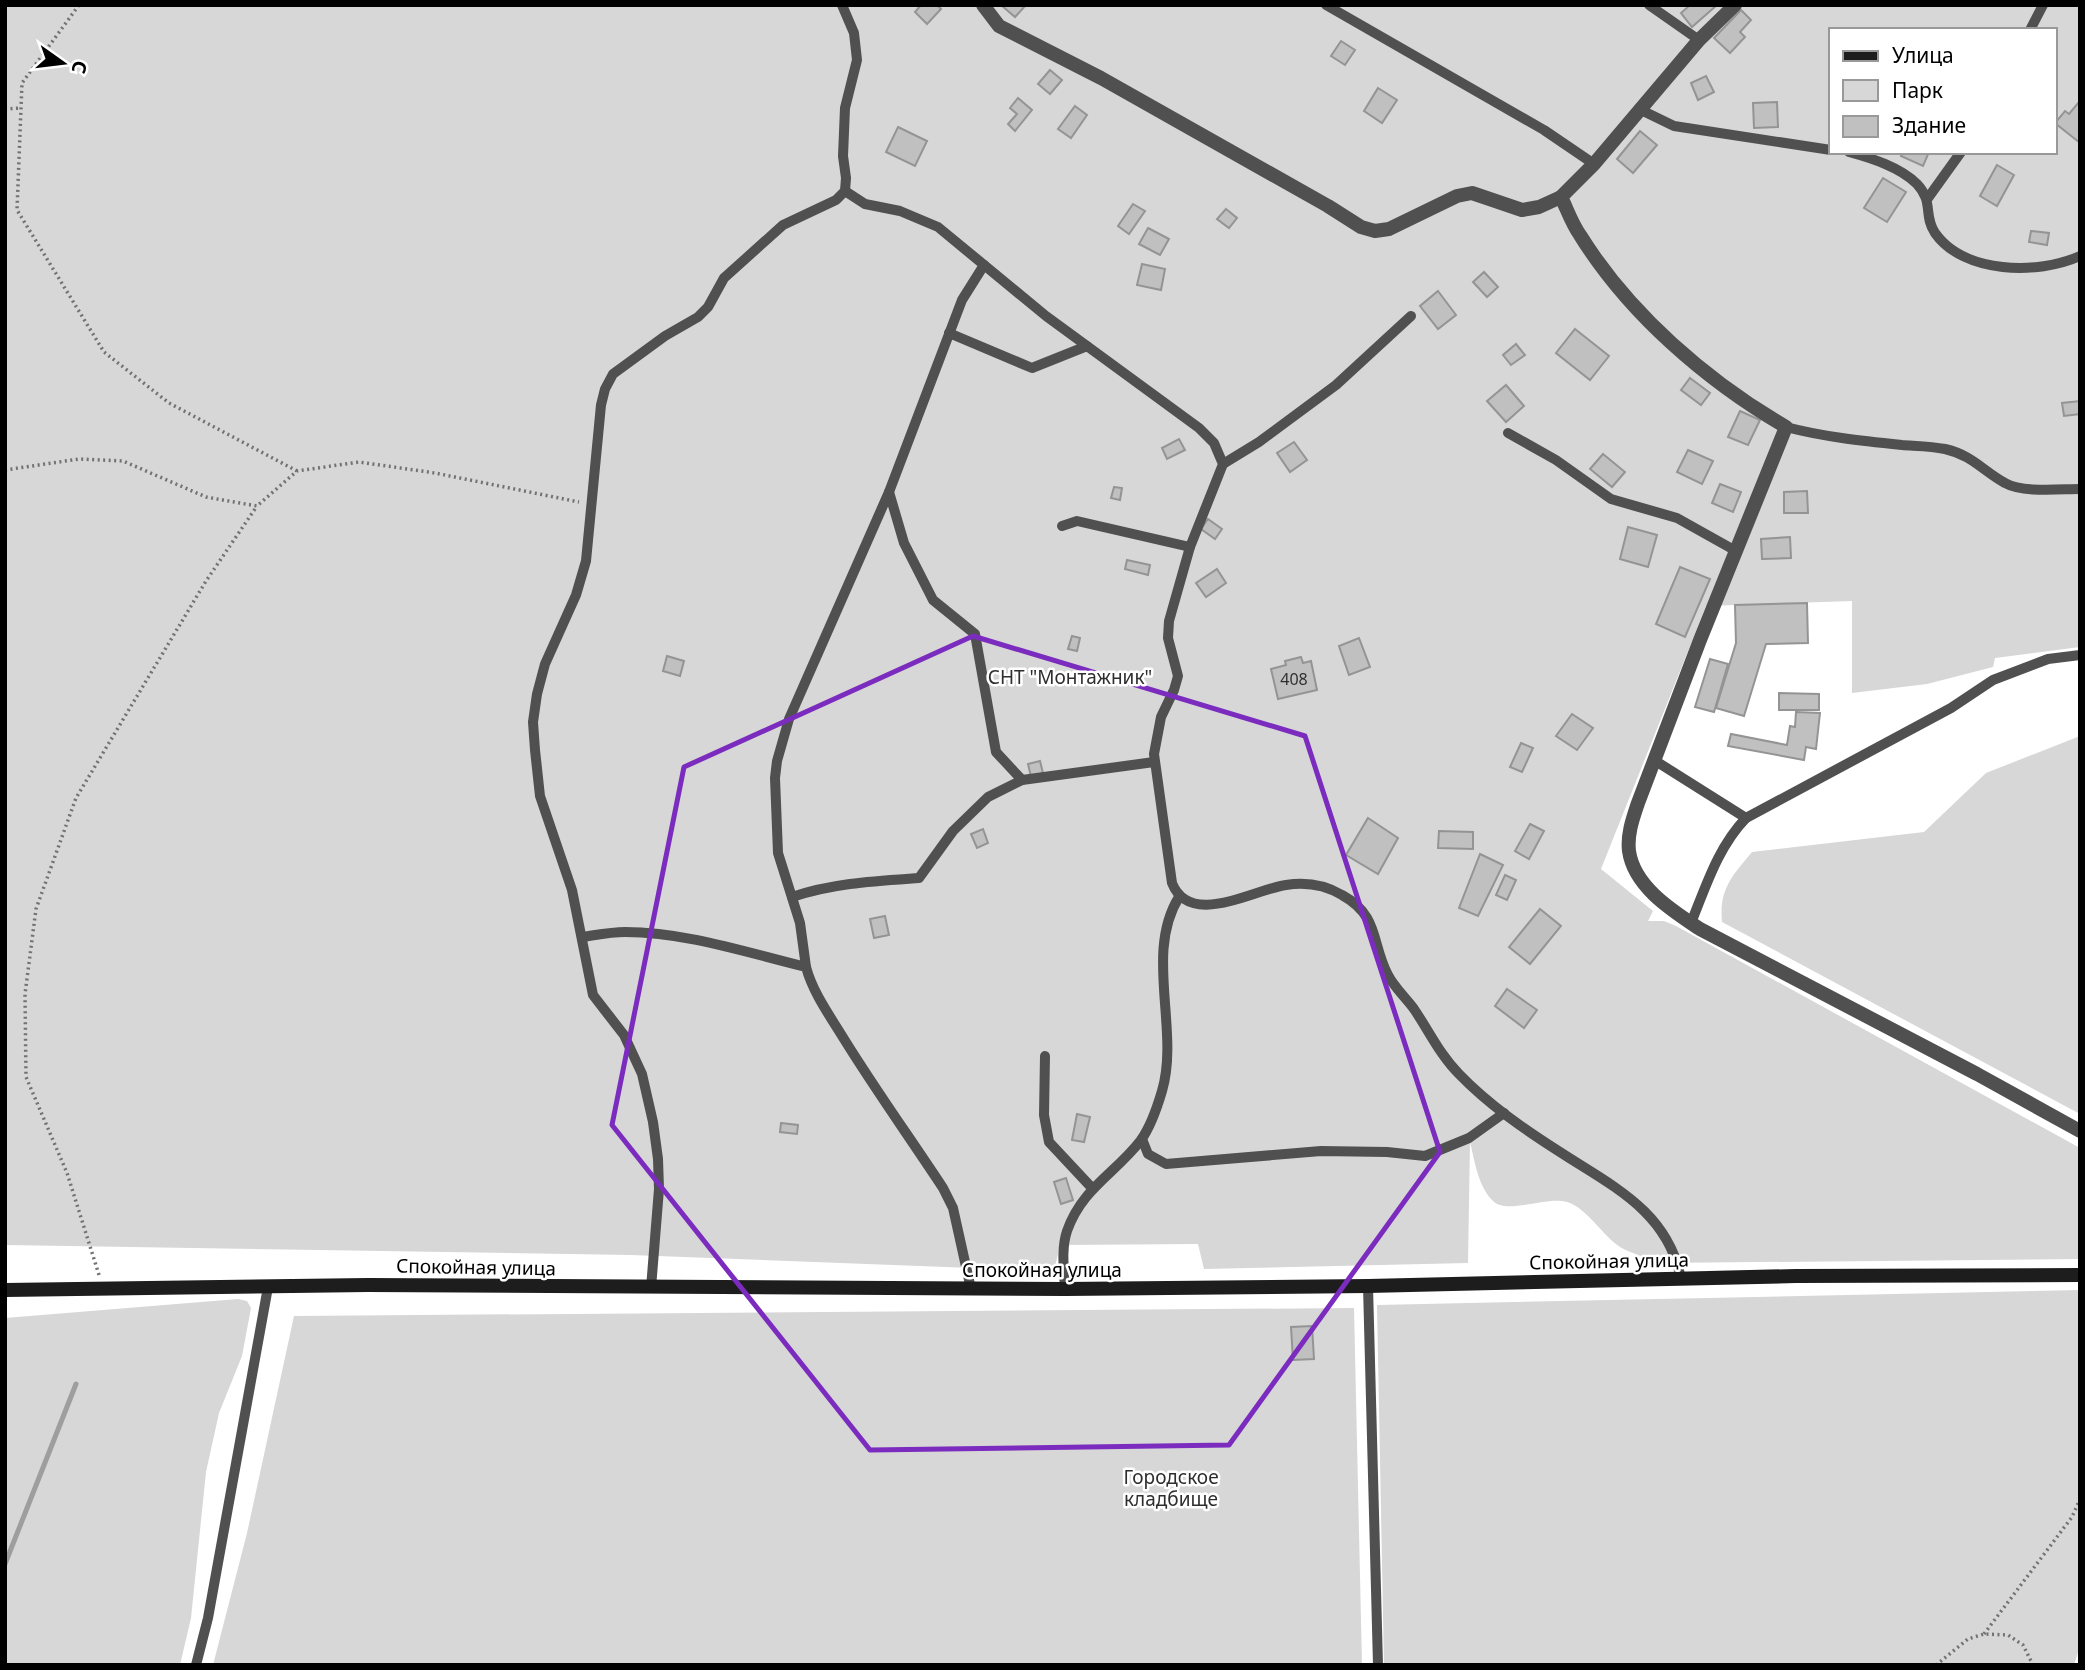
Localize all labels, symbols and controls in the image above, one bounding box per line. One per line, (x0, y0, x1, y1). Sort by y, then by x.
north arrow (28, 28, 98, 98)
legend (1829, 28, 2057, 154)
text: Улица (1892, 41, 1954, 69)
text: С (65, 58, 94, 76)
text: Парк (1892, 76, 1943, 104)
text: Здание (1892, 111, 1966, 139)
park label: СНТ "Монтажник" (988, 664, 1152, 690)
house number: 408 (1280, 668, 1308, 690)
street label: Спокойная улица (1529, 1247, 1689, 1275)
street label: Спокойная улица (396, 1253, 556, 1281)
street label: Спокойная улица (962, 1257, 1122, 1283)
park label: Городское кладбище (1123, 1464, 1219, 1512)

